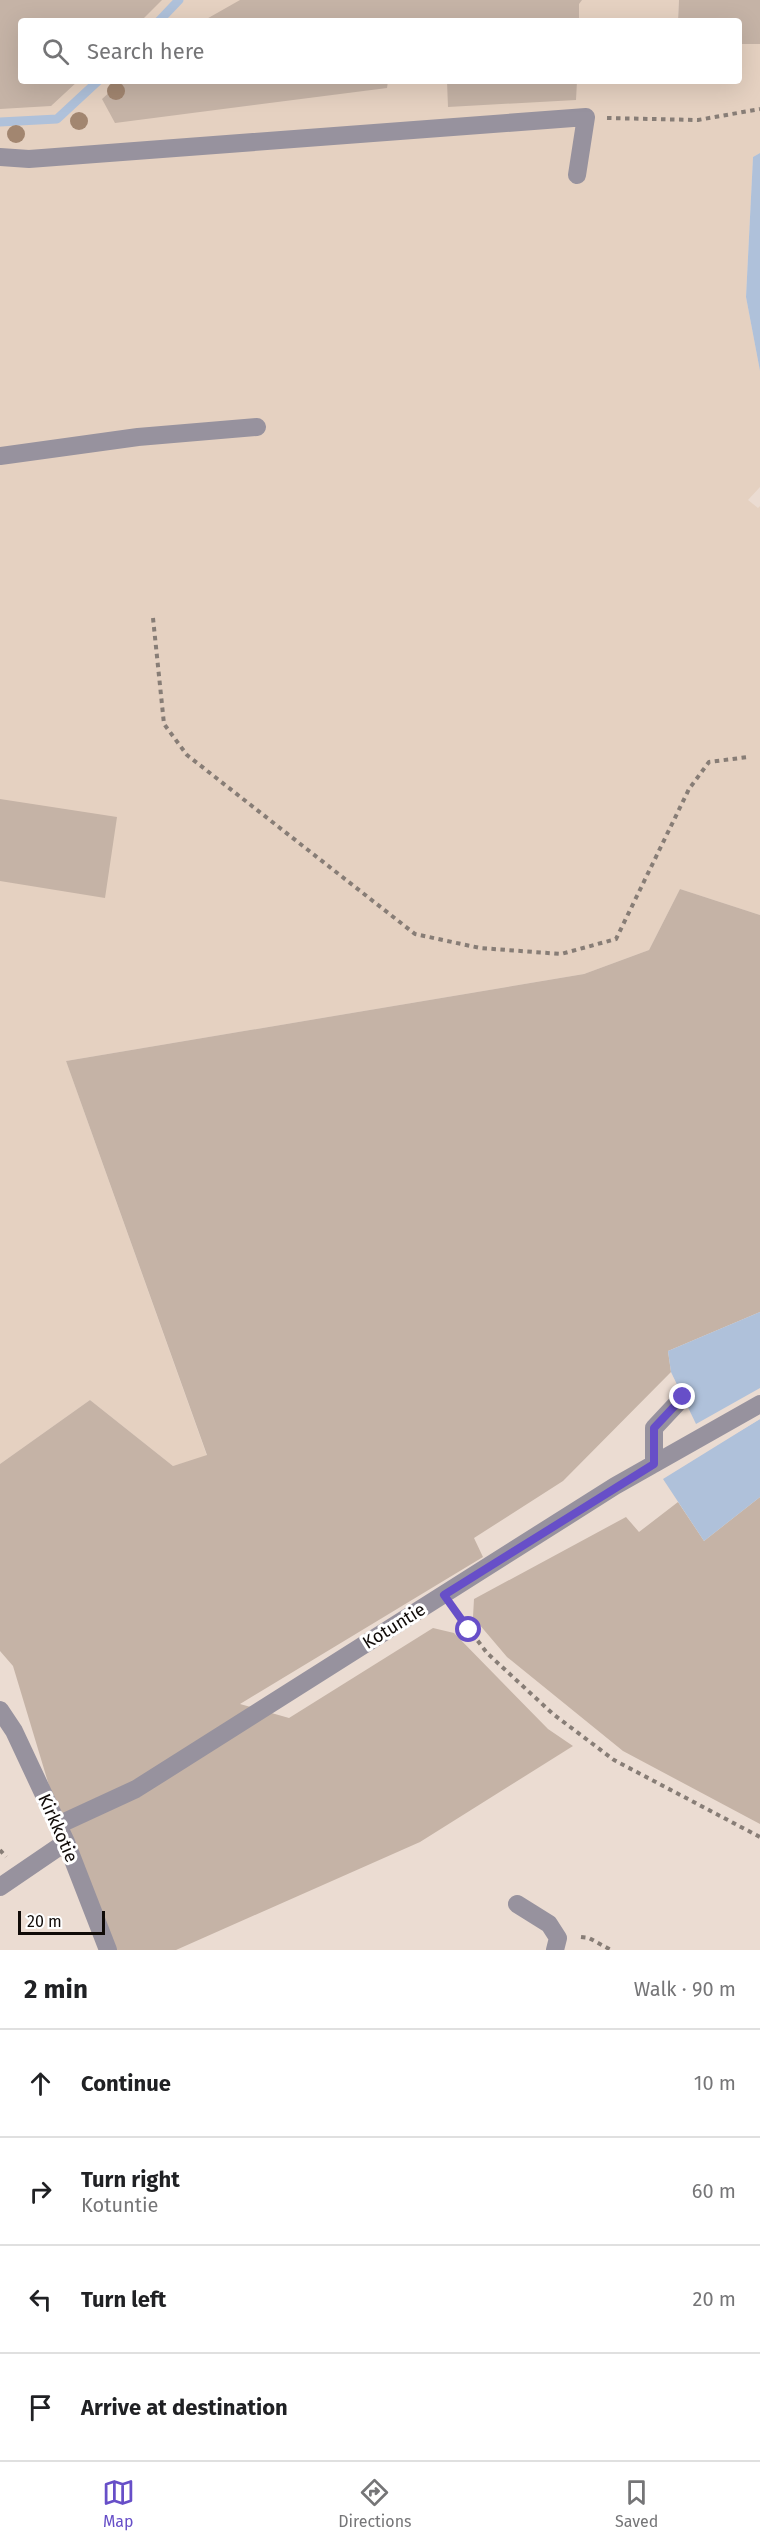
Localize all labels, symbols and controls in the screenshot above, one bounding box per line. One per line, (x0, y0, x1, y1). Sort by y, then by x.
search box (18, 18, 742, 84)
icon: search (39, 35, 72, 68)
text: Search here (87, 38, 205, 65)
route end (669, 1383, 695, 1409)
street label: Kotuntie (359, 1598, 429, 1654)
route start (455, 1616, 481, 1642)
street label: Kirkkotie (33, 1790, 83, 1866)
scale bar (18, 1908, 105, 1936)
text: 20 m (27, 1912, 62, 1931)
text: 2 min (24, 1974, 88, 2005)
text: Walk · 90 m (634, 1977, 736, 2001)
icon: ahead (24, 2067, 57, 2100)
text: Continue (81, 2070, 171, 2097)
text: 10 m (694, 2071, 736, 2095)
text: Turn right (81, 2166, 180, 2193)
icon: right (24, 2175, 57, 2208)
text: 60 m (692, 2179, 736, 2203)
text: Kotuntie (81, 2193, 159, 2217)
icon: left (24, 2283, 57, 2316)
text: Turn left (81, 2286, 166, 2313)
text: 20 m (693, 2287, 736, 2311)
icon: arrive (24, 2391, 57, 2424)
text: Arrive at destination (81, 2394, 288, 2421)
tab: Map (102, 2476, 135, 2531)
tab: Directions (338, 2476, 412, 2531)
tab: Saved (615, 2476, 658, 2531)

